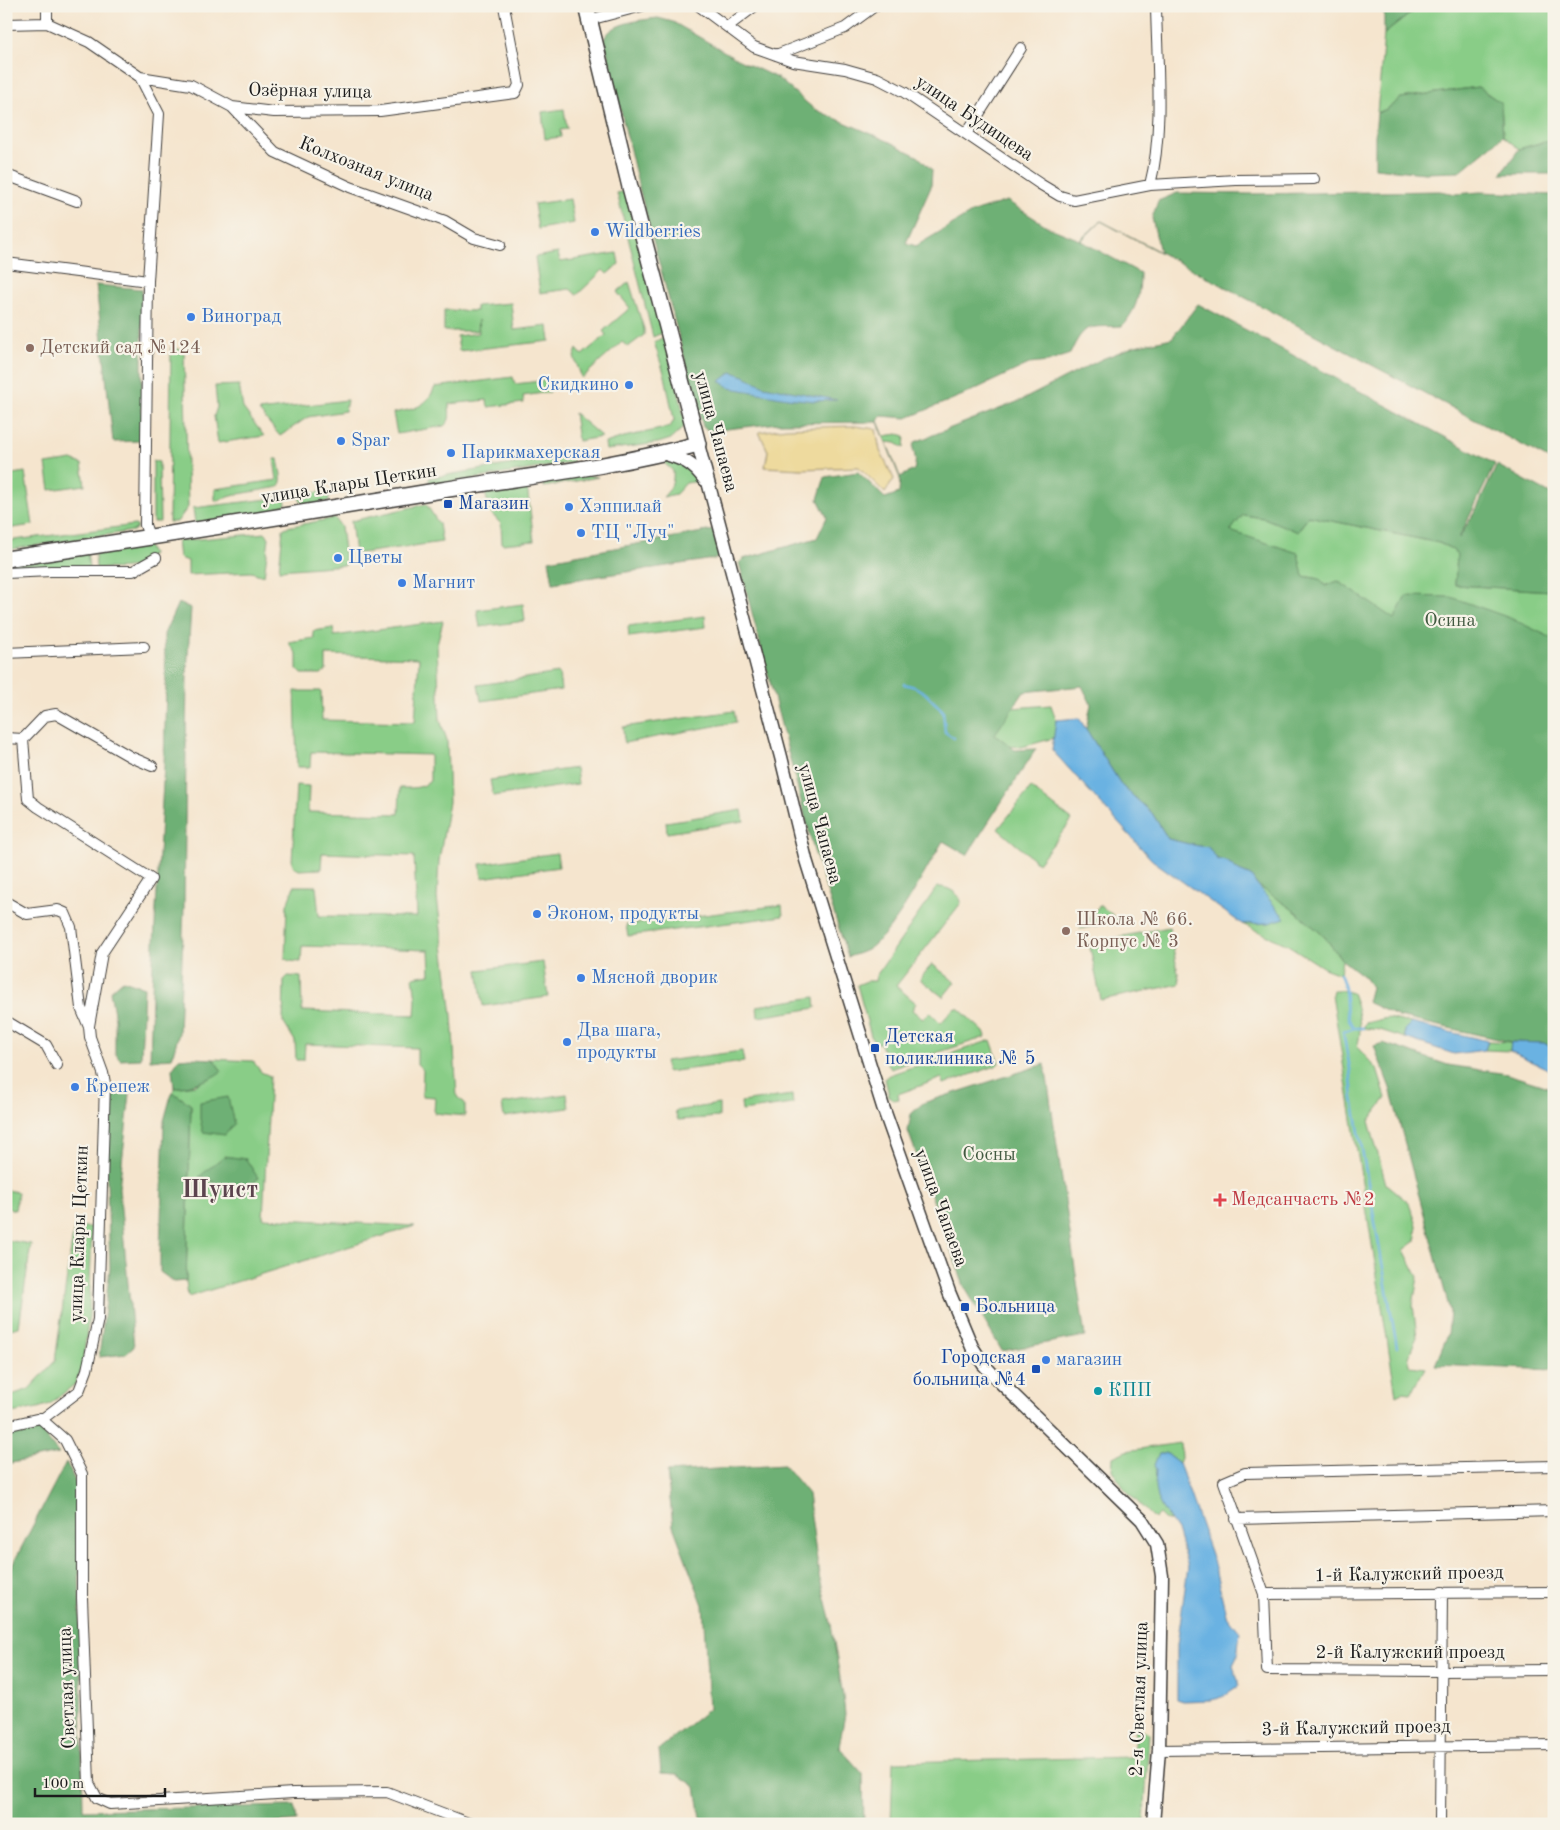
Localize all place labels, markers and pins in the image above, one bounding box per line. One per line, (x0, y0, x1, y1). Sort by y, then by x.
place label: Wildberries (605, 223, 701, 242)
marker: Wildberries (589, 226, 601, 238)
place label: Виноград (201, 308, 282, 327)
marker: Виноград (185, 311, 197, 323)
place label: Детский сад №124 (40, 339, 201, 358)
marker: Детский сад №124 (24, 342, 36, 354)
place label: Скидкино (538, 376, 619, 395)
marker: Скидкино (623, 379, 635, 391)
place label: Spar (351, 432, 390, 451)
marker: Spar (335, 435, 347, 447)
place label: Парикмахерская (461, 444, 601, 463)
marker: Парикмахерская (445, 447, 457, 459)
place label: Магазин (458, 495, 529, 514)
marker: Магазин (442, 498, 454, 510)
place label: Хэппилай (579, 498, 662, 517)
marker: Хэппилай (563, 501, 575, 513)
place label: ТЦ "Луч" (591, 524, 674, 543)
marker: ТЦ "Луч" (575, 527, 587, 539)
place label: Цветы (348, 549, 403, 568)
marker: Цветы (332, 552, 344, 564)
place label: Магнит (412, 574, 475, 593)
marker: Магнит (396, 577, 408, 589)
place label: Эконом, продукты (547, 905, 699, 924)
marker: Эконом, продукты (531, 908, 543, 920)
place label: Школа № 66. Корпус № 3 (1076, 911, 1193, 952)
marker: Школа № 66. Корпус № 3 (1060, 925, 1072, 937)
place label: Мясной дворик (591, 969, 718, 988)
marker: Мясной дворик (575, 972, 587, 984)
place label: Два шага, продукты (577, 1022, 661, 1063)
place label: Детская поликлиника № 5 (885, 1028, 1035, 1069)
marker: Два шага, продукты (561, 1036, 573, 1048)
marker: Детская поликлиника № 5 (869, 1042, 881, 1054)
place label: Крепеж (85, 1078, 151, 1097)
marker: Крепеж (69, 1081, 81, 1093)
place label: Медсанчасть №2 (1231, 1191, 1375, 1210)
marker: Медсанчасть №2 (1213, 1193, 1227, 1207)
place label: Больница (975, 1298, 1056, 1317)
marker: Больница (959, 1301, 971, 1313)
place label: Городская больница №4 (913, 1349, 1026, 1390)
place label: магазин (1056, 1351, 1122, 1370)
marker: магазин (1040, 1354, 1052, 1366)
marker: Городская больница №4 (1030, 1363, 1042, 1375)
place label: КПП (1108, 1382, 1152, 1401)
marker: КПП (1092, 1385, 1104, 1397)

